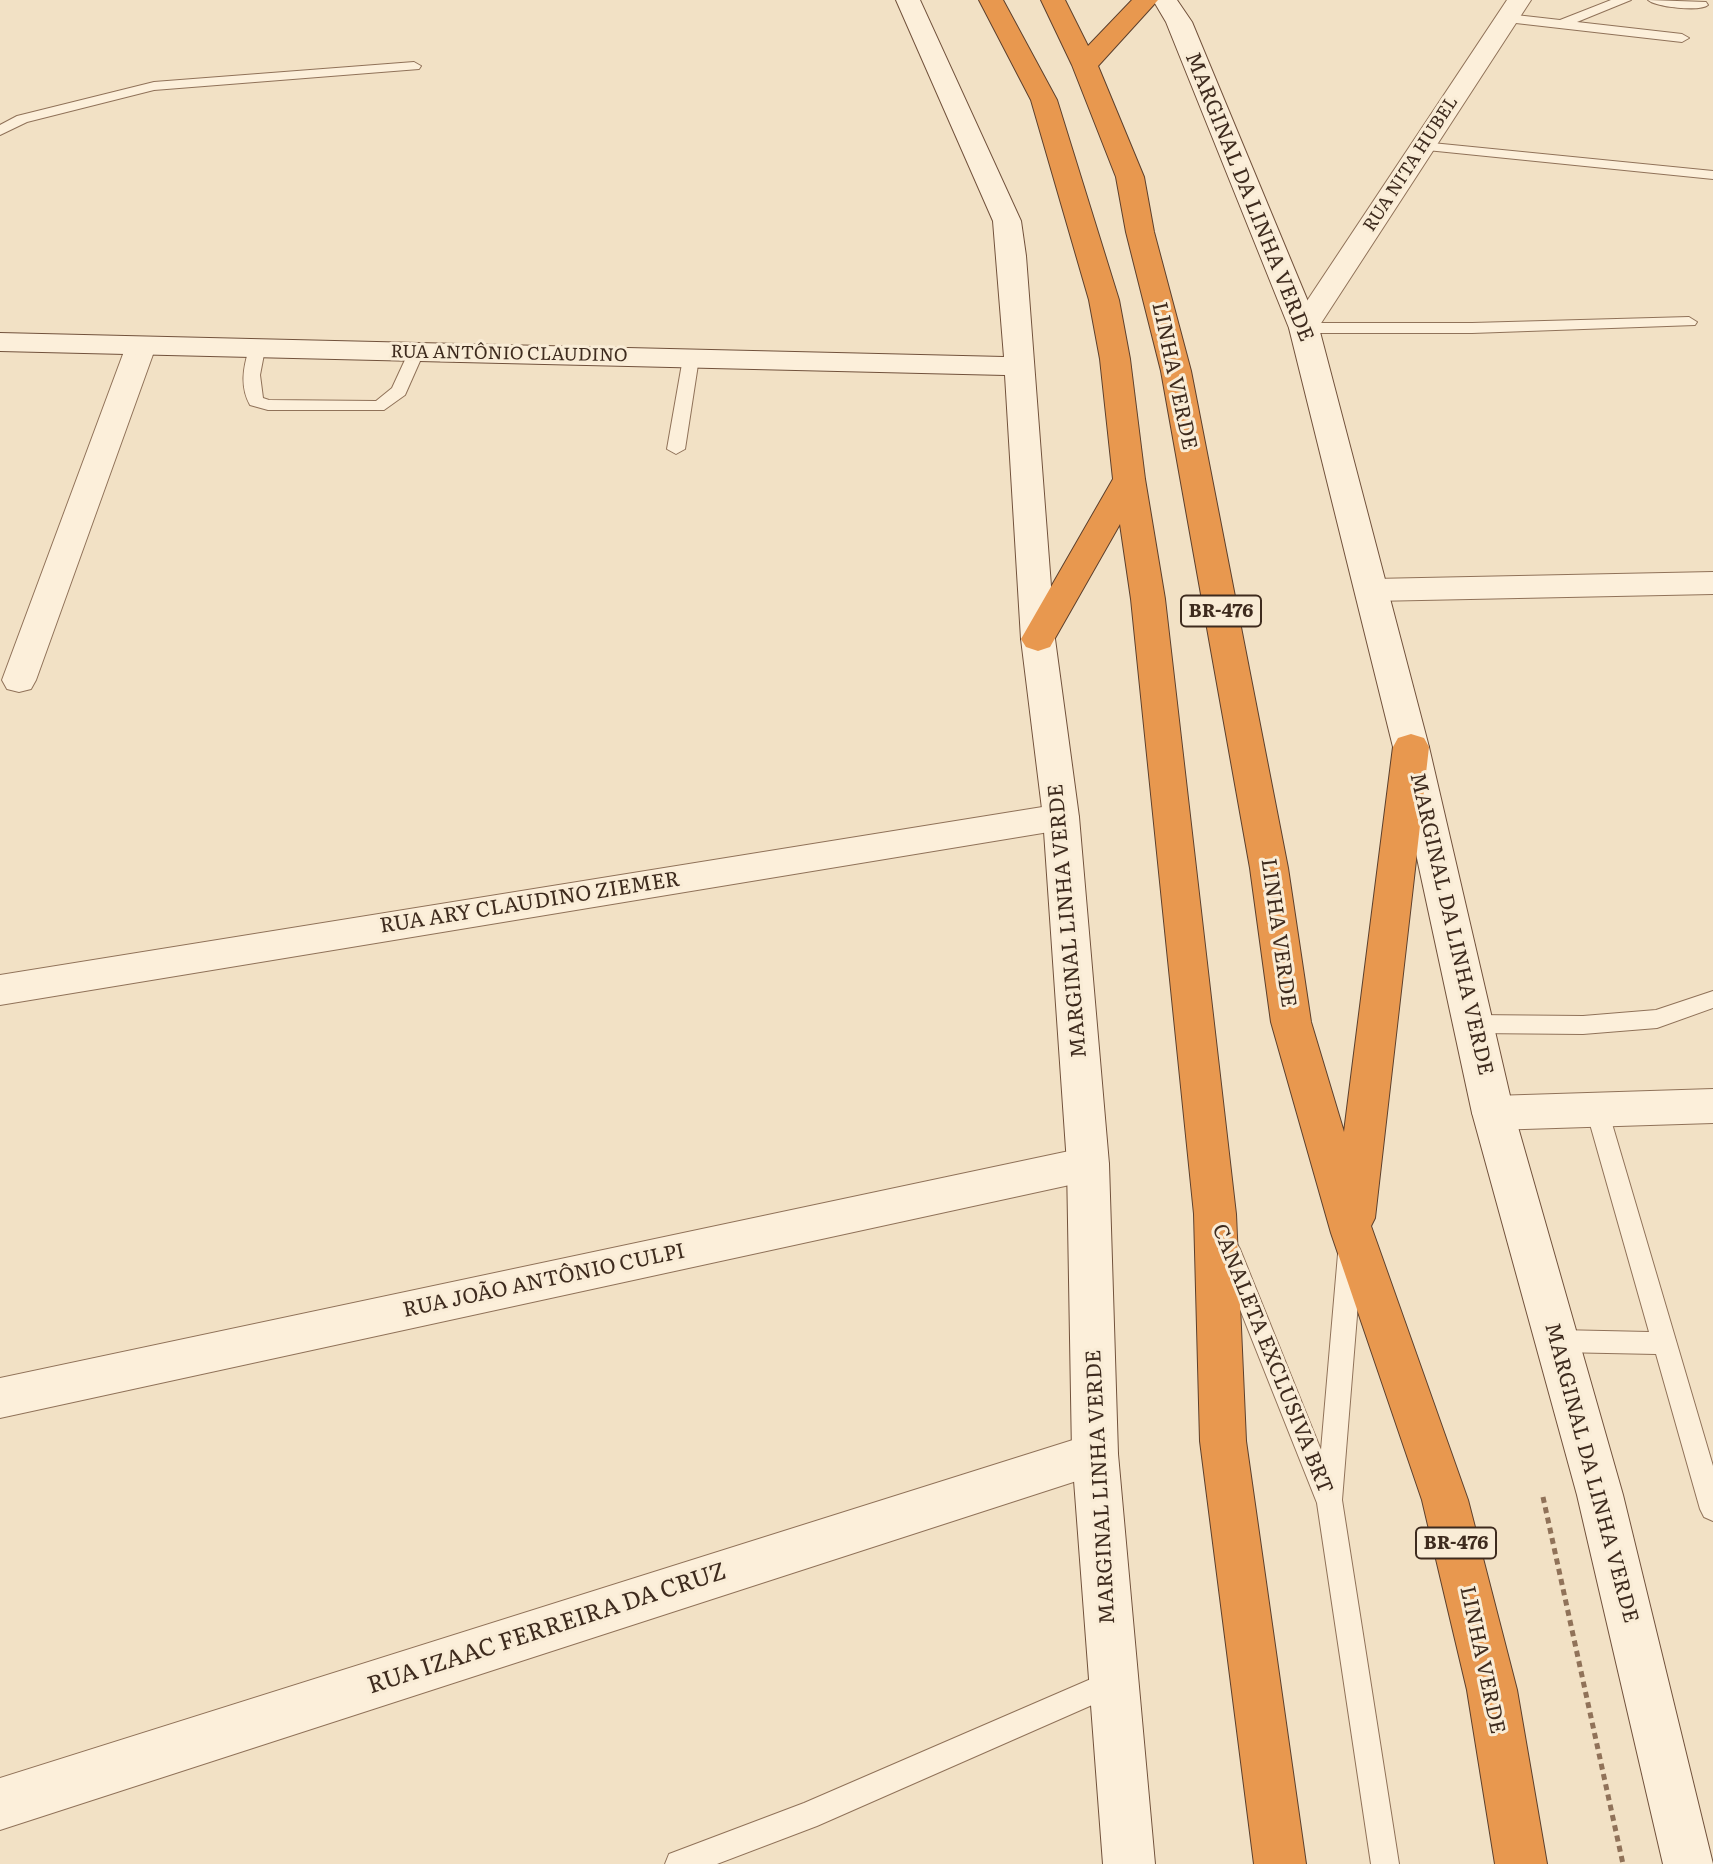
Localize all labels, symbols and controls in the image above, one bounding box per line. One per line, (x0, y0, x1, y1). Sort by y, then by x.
street label: MARGINAL DA LINHA VERDE (1179, 49, 1319, 345)
street label: RUA NITA HUBEL (1359, 92, 1463, 236)
street label: LINHA VERDE (1146, 300, 1202, 452)
street label: RUA ANTÔNIO CLAUDINO (390, 341, 628, 367)
road number: BR-476 (1181, 596, 1261, 626)
street label: MARGINAL DA LINHA VERDE (1404, 770, 1498, 1078)
street label: MARGINAL LINHA VERDE (1043, 783, 1093, 1059)
street label: LINHA VERDE (1255, 857, 1301, 1009)
street label: RUA ARY CLAUDINO ZIEMER (378, 867, 682, 939)
street label: CANALETA EXCLUSIVA BRT (1206, 1220, 1338, 1498)
street label: RUA JOÃO ANTÔNIO CULPI (401, 1239, 687, 1323)
street label: MARGINAL DA LINHA VERDE (1539, 1320, 1643, 1626)
street label: MARGINAL LINHA VERDE (1081, 1349, 1121, 1625)
road number: BR-476 (1416, 1527, 1496, 1558)
street label: RUA IZAAC FERREIRA DA CRUZ (364, 1557, 730, 1701)
street label: LINHA VERDE (1454, 1584, 1510, 1736)

